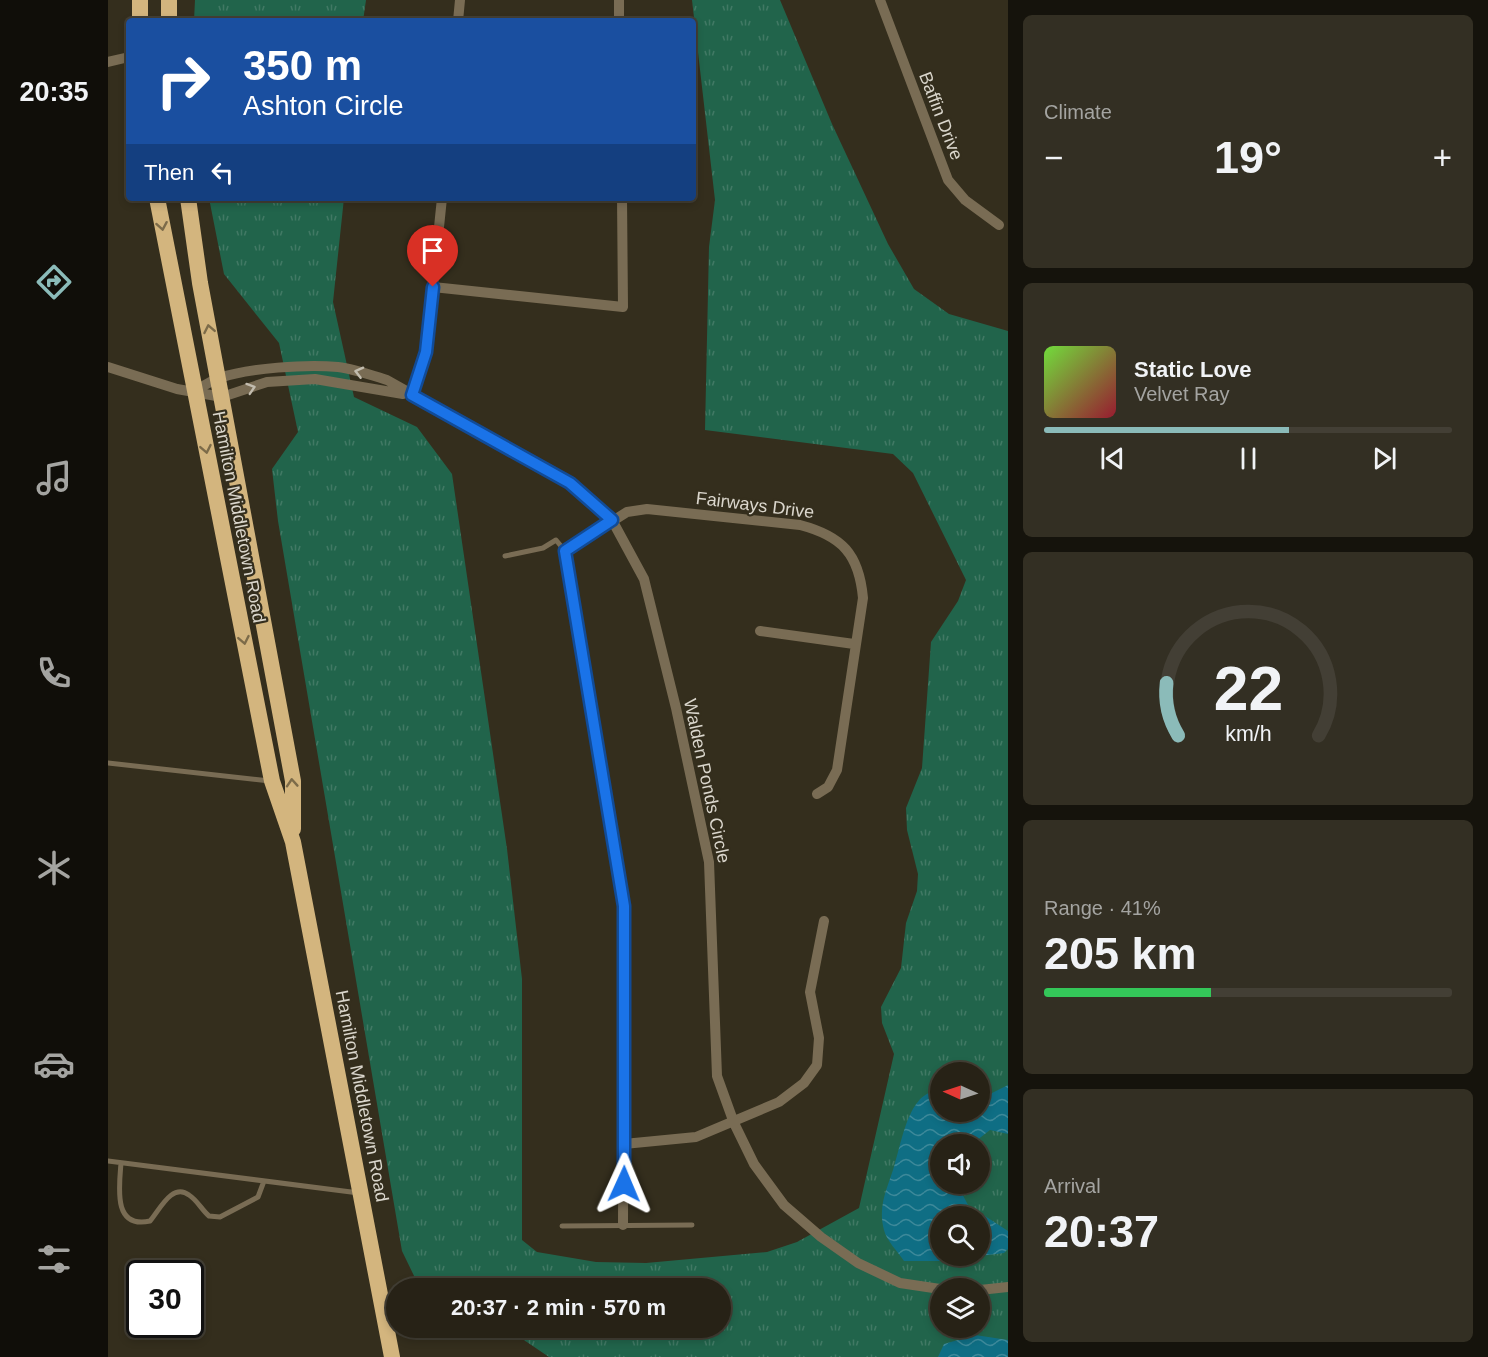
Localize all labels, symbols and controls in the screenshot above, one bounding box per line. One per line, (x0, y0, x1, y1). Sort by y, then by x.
icon: right (144, 42, 222, 120)
text: 350 m (243, 42, 362, 89)
street label: Baffin Drive (915, 69, 967, 163)
text: 20:35 (19, 77, 89, 107)
text: Ashton Circle (243, 91, 404, 121)
text: Climate (1044, 101, 1112, 123)
text: 19° (1214, 132, 1282, 183)
text: − (1044, 139, 1063, 176)
text: + (1433, 139, 1452, 176)
icon: left (206, 156, 239, 189)
text: Then (144, 160, 194, 185)
one-way arrow (155, 221, 168, 231)
pin (407, 225, 458, 287)
icon: arrive (416, 234, 449, 267)
icon: directions (33, 261, 75, 303)
one-way arrow (203, 324, 216, 334)
text: Static Love (1134, 357, 1251, 382)
one-way arrow (354, 367, 364, 380)
one-way arrow (245, 382, 256, 395)
text: Velvet Ray (1134, 383, 1230, 405)
street label: Hamilton Middletown Road (209, 410, 269, 624)
icon: previous (1096, 442, 1129, 475)
icon: pause (1232, 442, 1265, 475)
icon: next (1368, 442, 1401, 475)
one-way arrow (199, 444, 212, 454)
icon: music (33, 457, 75, 499)
street label: Fairways Drive (695, 488, 815, 522)
one-way arrow (237, 635, 250, 645)
icon: phone (33, 652, 75, 694)
text: 22 (1213, 654, 1283, 723)
street label: Walden Ponds Circle (680, 697, 734, 865)
text: km/h (1225, 722, 1271, 746)
one-way arrow (286, 779, 299, 788)
icon: climate (33, 847, 75, 889)
text: Range · 41% (1044, 897, 1161, 919)
text: 205 km (1044, 928, 1197, 979)
street label: Hamilton Middletown Road (332, 989, 392, 1203)
icon: car (33, 1043, 75, 1085)
north arrow (930, 1062, 990, 1122)
map controls (930, 1062, 990, 1338)
button: sound (930, 1134, 990, 1194)
position arrow (592, 1152, 656, 1216)
text: Arrival (1044, 1175, 1101, 1197)
button: search (930, 1206, 990, 1266)
text: 20:37 (1044, 1206, 1159, 1257)
icon: filters (33, 1238, 75, 1280)
speed limit sign: 30 (126, 1260, 204, 1338)
button: layers (930, 1278, 990, 1338)
text: 20:37 · 2 min · 570 m (451, 1295, 666, 1320)

